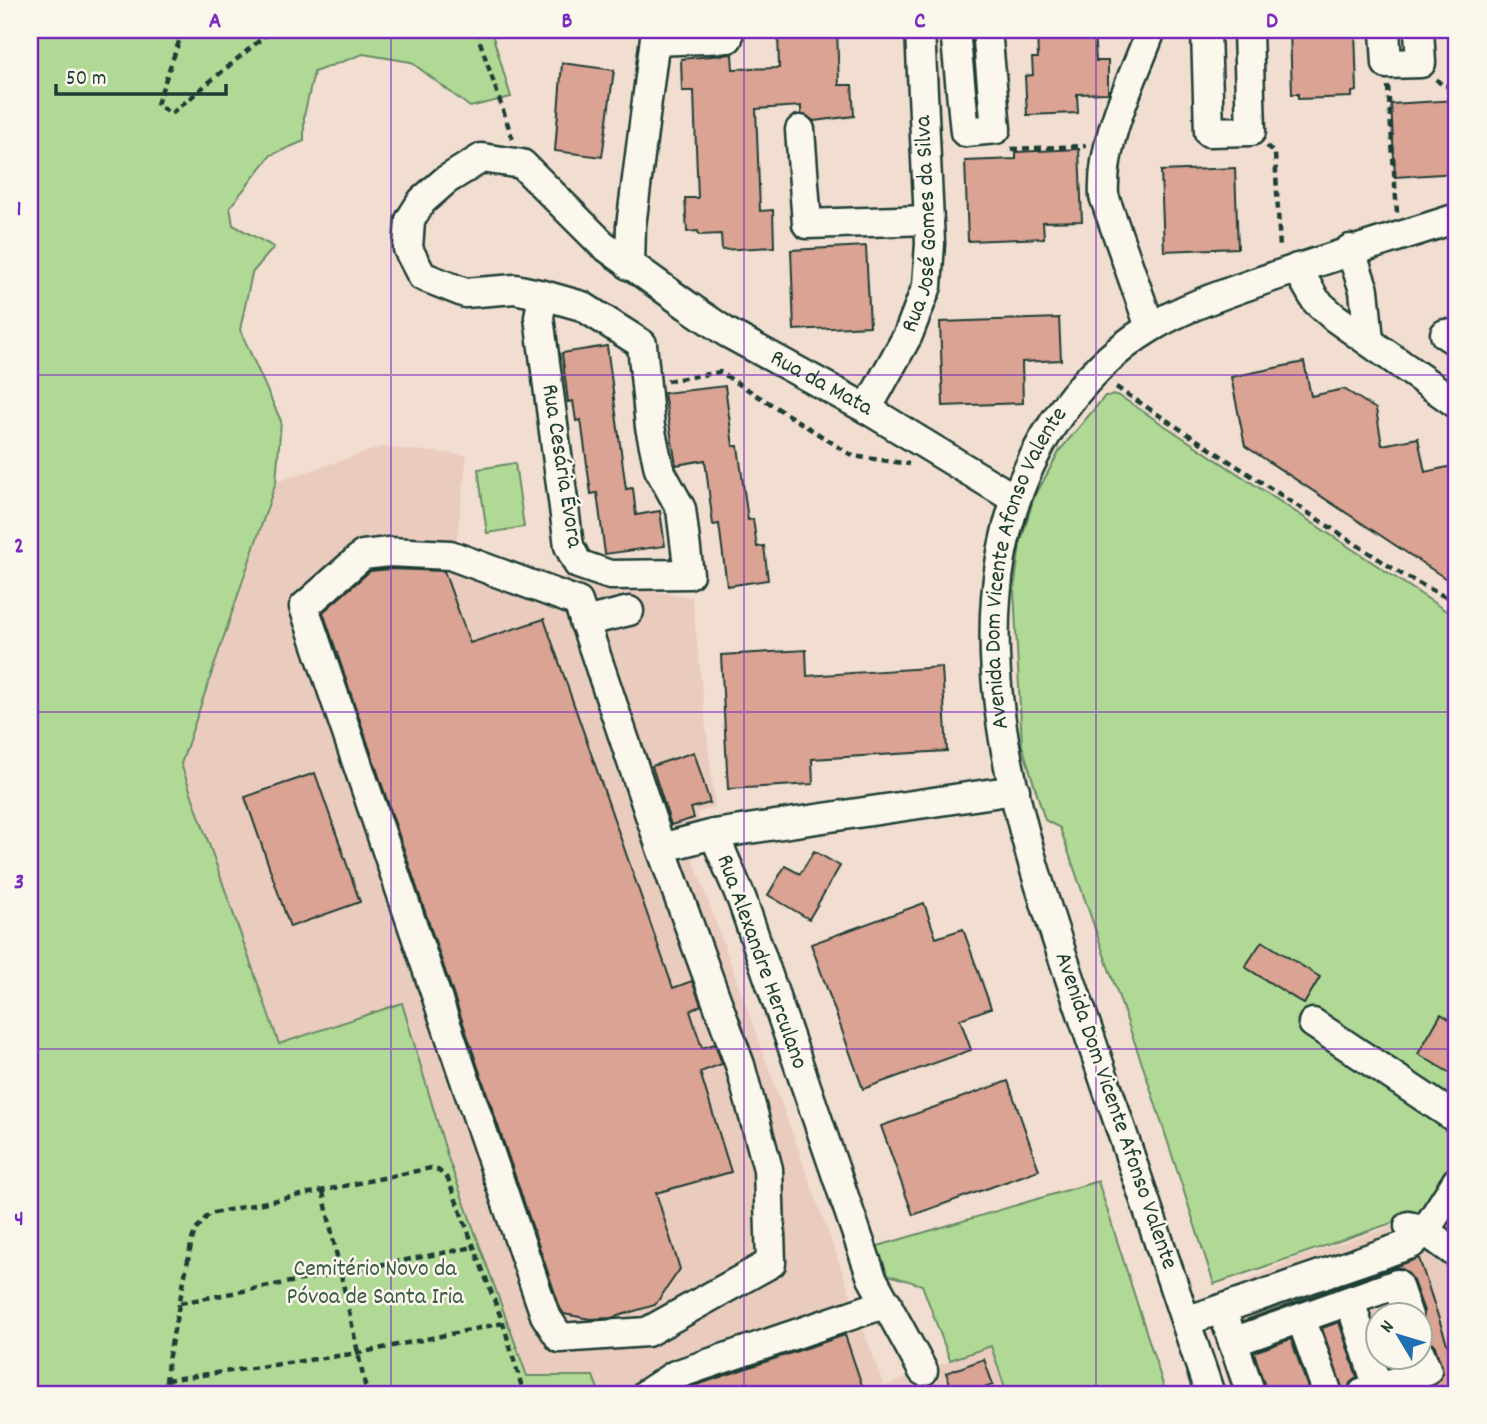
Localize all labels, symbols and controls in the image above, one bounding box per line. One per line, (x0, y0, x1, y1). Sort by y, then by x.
text: A (209, 6, 221, 39)
text: B (562, 6, 573, 39)
text: C (914, 6, 926, 39)
text: D (1266, 6, 1278, 39)
scale bar (56, 52, 226, 96)
text: 50 m (66, 65, 106, 95)
street label: Rua José Gomes da Silva (893, 114, 947, 338)
text: 1 (16, 194, 22, 227)
street label: Rua da Mata (764, 342, 879, 426)
street label: Rua Cesária Évora (531, 382, 591, 551)
street label: Avenida Dom Vicente Afonso Valente (978, 400, 1077, 732)
text: 2 (14, 531, 24, 564)
street label: Rua Alexandre Herculano (706, 850, 816, 1074)
text: 3 (14, 867, 24, 900)
street label: Avenida Dom Vicente Afonso Valente (1045, 948, 1185, 1274)
text: 4 (14, 1204, 24, 1237)
park label: Cemitério Novo da Póvoa de Santa Iria (287, 1253, 464, 1315)
north arrow (1364, 1302, 1434, 1372)
text: N (1375, 1316, 1402, 1340)

